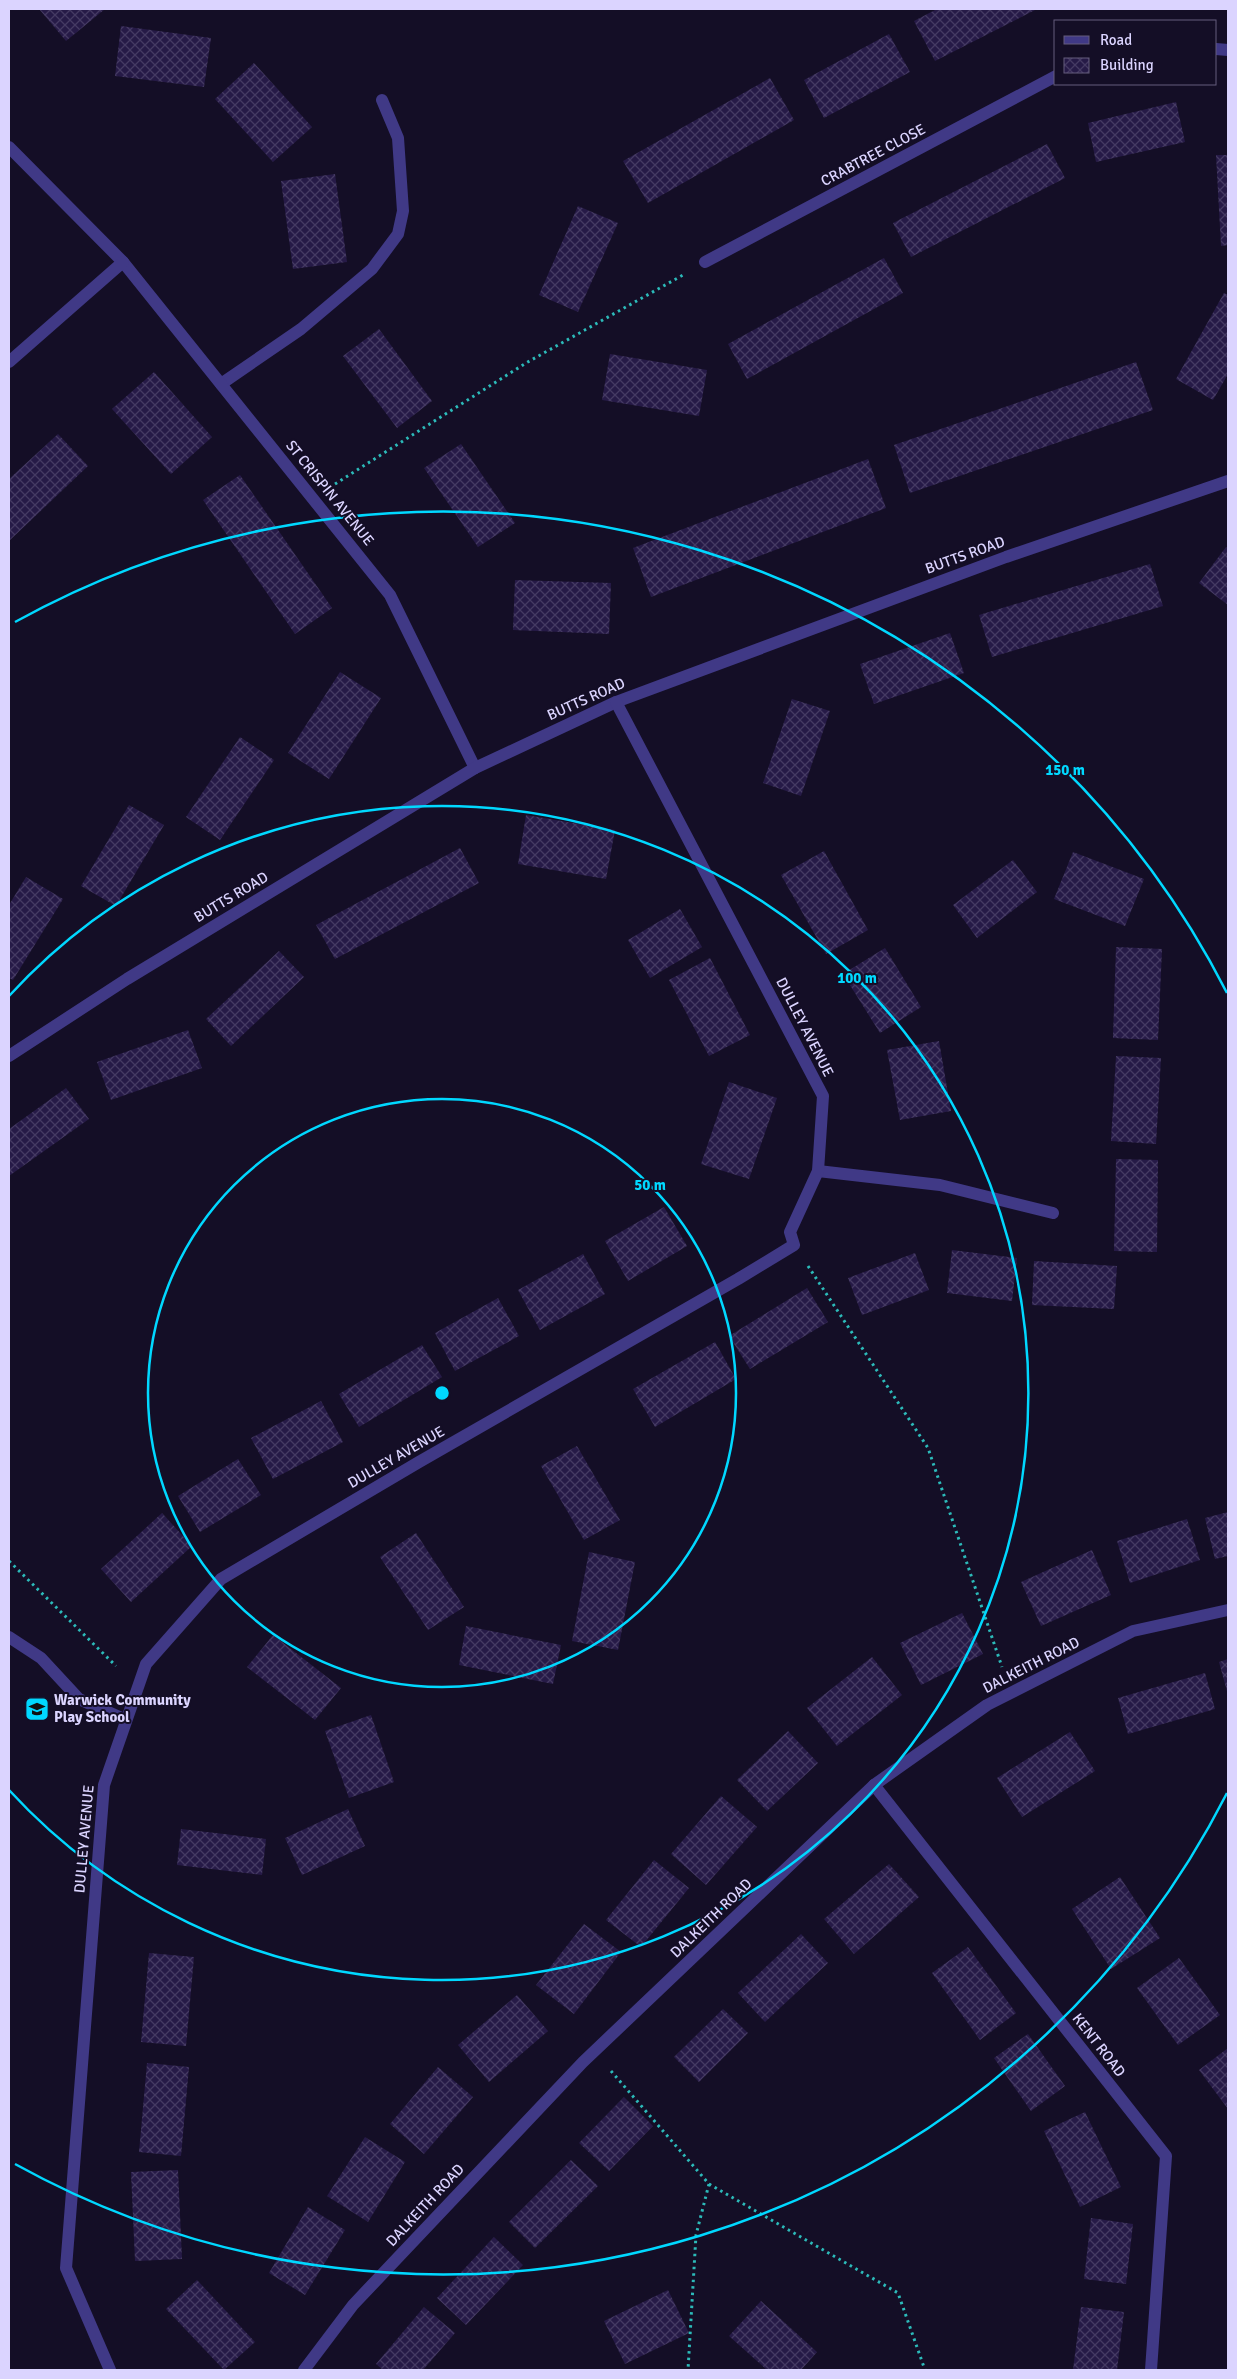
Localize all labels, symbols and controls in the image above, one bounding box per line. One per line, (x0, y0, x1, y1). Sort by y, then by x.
legend (1054, 20, 1217, 85)
text: Road (1100, 31, 1132, 49)
text: Building (1100, 56, 1154, 74)
street label: CRABTREE CLOSE (818, 120, 928, 190)
street label: ST CRISPIN AVENUE (282, 437, 378, 549)
street label: BUTTS ROAD (923, 532, 1007, 578)
street label: BUTTS ROAD (544, 674, 628, 724)
text: 150 m (1045, 761, 1085, 779)
street label: BUTTS ROAD (191, 868, 271, 926)
text: 100 m (837, 969, 877, 987)
street label: DULLEY AVENUE (772, 974, 838, 1080)
text: 50 m (634, 1176, 666, 1194)
centre of rings (433, 1384, 451, 1402)
street label: DULLEY AVENUE (344, 1422, 448, 1492)
street label: DALKEITH ROAD (980, 1633, 1082, 1697)
place label: Warwick Community Play School (54, 1691, 191, 1726)
school or university icon: Warwick Community Play School (24, 1696, 50, 1722)
street label: DULLEY AVENUE (70, 1784, 98, 1894)
street label: DALKEITH ROAD (666, 1875, 756, 1961)
street label: KENT ROAD (1069, 2010, 1129, 2080)
street label: DALKEITH ROAD (382, 2160, 468, 2250)

